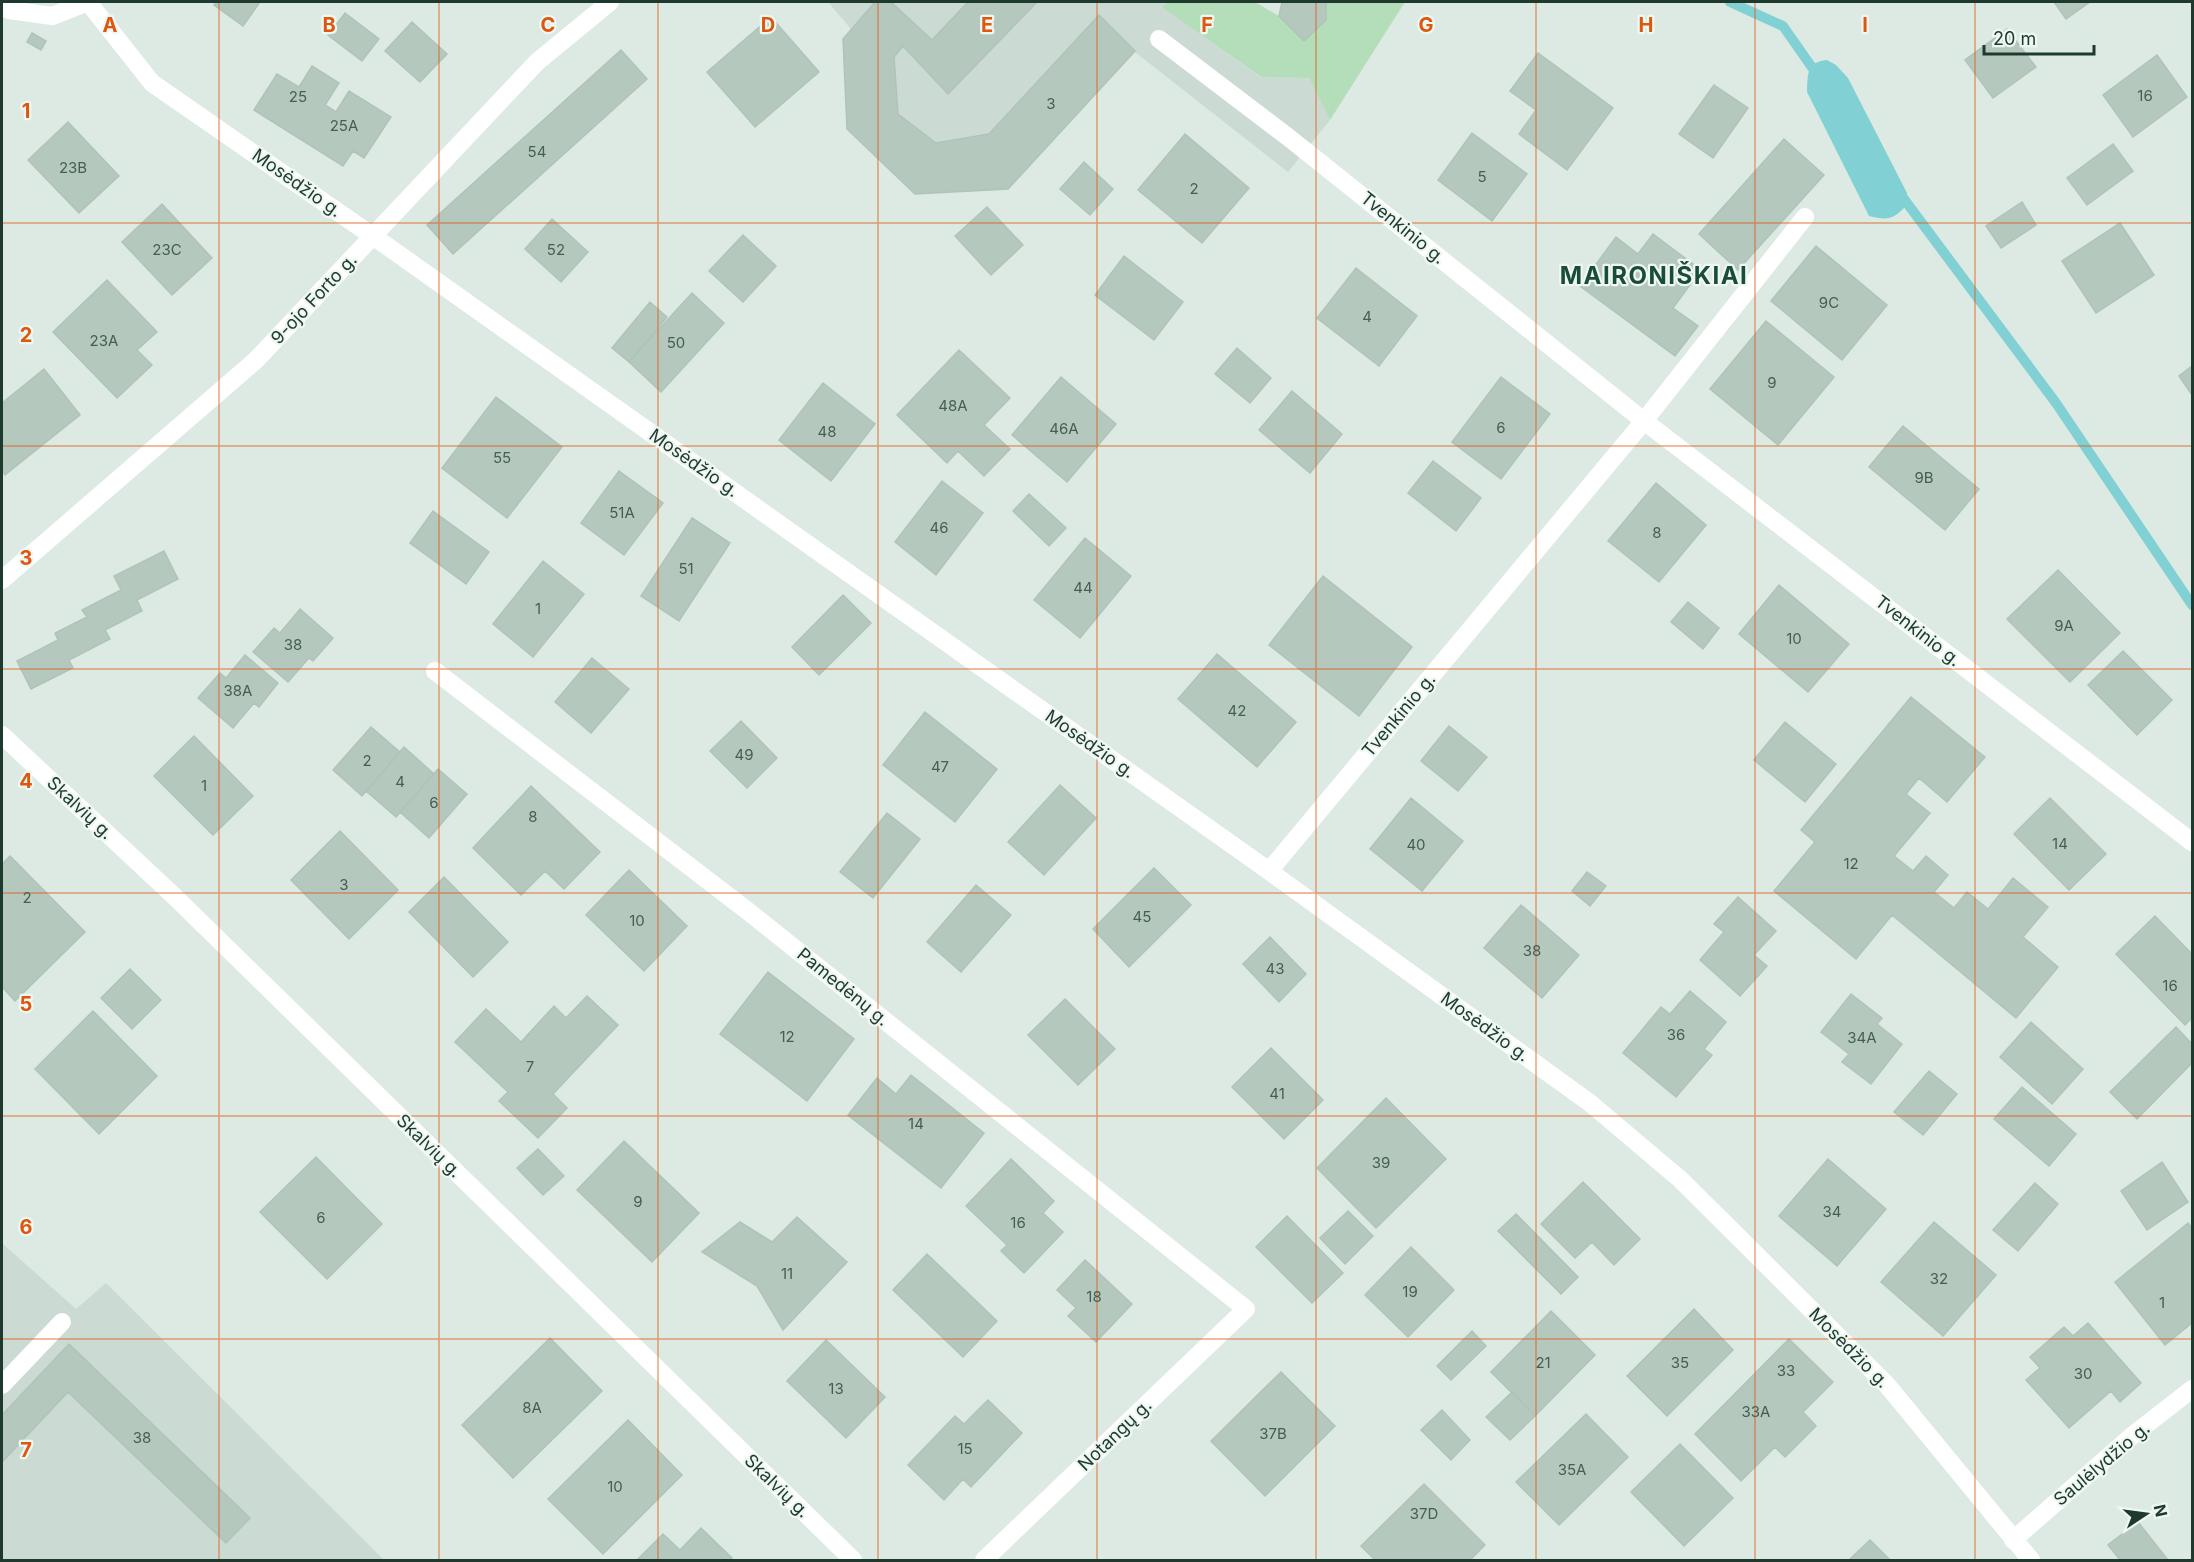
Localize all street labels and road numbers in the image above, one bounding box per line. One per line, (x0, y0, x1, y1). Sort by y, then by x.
street label: Mosėdžio g. (248, 144, 346, 221)
street label: Tvenkinio g. (1357, 187, 1450, 268)
street label: 9-ojo Forto g. (266, 249, 361, 348)
street label: Mosėdžio g. (645, 424, 743, 501)
street label: Tvenkinio g. (1871, 591, 1965, 670)
street label: Tvenkinio g. (1358, 669, 1440, 761)
street label: Mosėdžio g. (1041, 705, 1139, 782)
street label: Skalvių g. (43, 772, 118, 843)
street label: Pamedėnų g. (793, 943, 893, 1030)
street label: Mosėdžio g. (1437, 987, 1534, 1066)
street label: Skalvių g. (392, 1109, 466, 1182)
street label: Mosėdžio g. (1805, 1303, 1894, 1392)
street label: Notangų g. (1074, 1394, 1156, 1475)
street label: Saulėlydžio g. (2049, 1417, 2154, 1510)
street label: Skalvių g. (740, 1449, 814, 1522)

